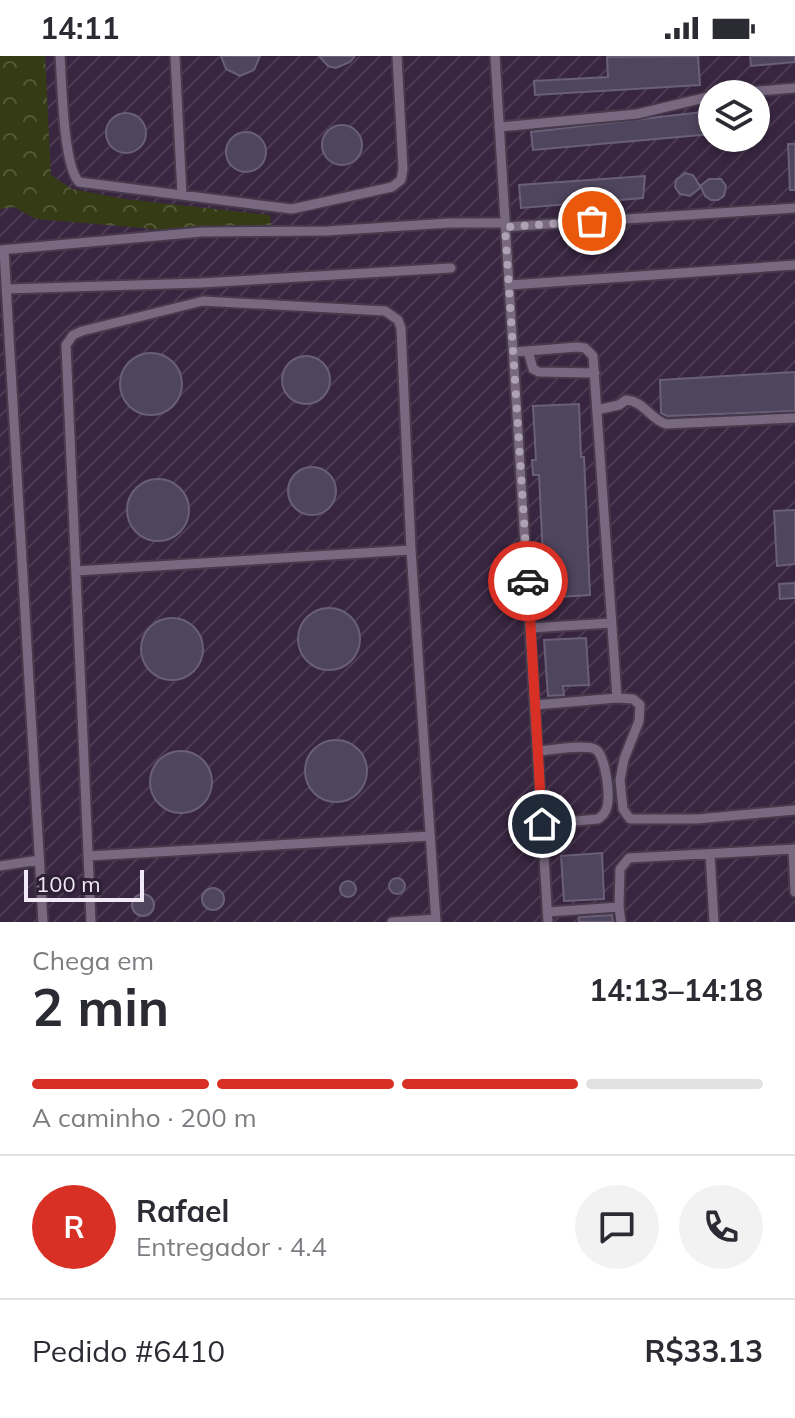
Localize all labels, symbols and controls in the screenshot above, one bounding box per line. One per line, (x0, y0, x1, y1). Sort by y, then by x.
text: 14:11 (40, 9, 119, 47)
map controls (698, 80, 770, 152)
button: layers (698, 80, 770, 152)
pin (558, 187, 626, 255)
icon: bag (570, 199, 614, 243)
courier (488, 541, 568, 621)
icon: car (506, 559, 550, 603)
pin (508, 790, 576, 858)
icon: home (520, 802, 564, 846)
scale bar (24, 866, 144, 902)
text: 100 m (36, 870, 101, 898)
text: Chega em (32, 944, 154, 977)
text: 14:13–14:18 (589, 971, 763, 1009)
text: 2 min (32, 974, 169, 1039)
text: A caminho · 200 m (32, 1101, 257, 1134)
button: chat (575, 1185, 659, 1269)
button: phone (679, 1185, 763, 1269)
text: Rafael (136, 1192, 229, 1230)
text: R (63, 1208, 85, 1246)
text: Entregador · 4.4 (136, 1230, 327, 1263)
text: Pedido #6410 (32, 1332, 225, 1370)
text: R$33.13 (645, 1332, 763, 1370)

